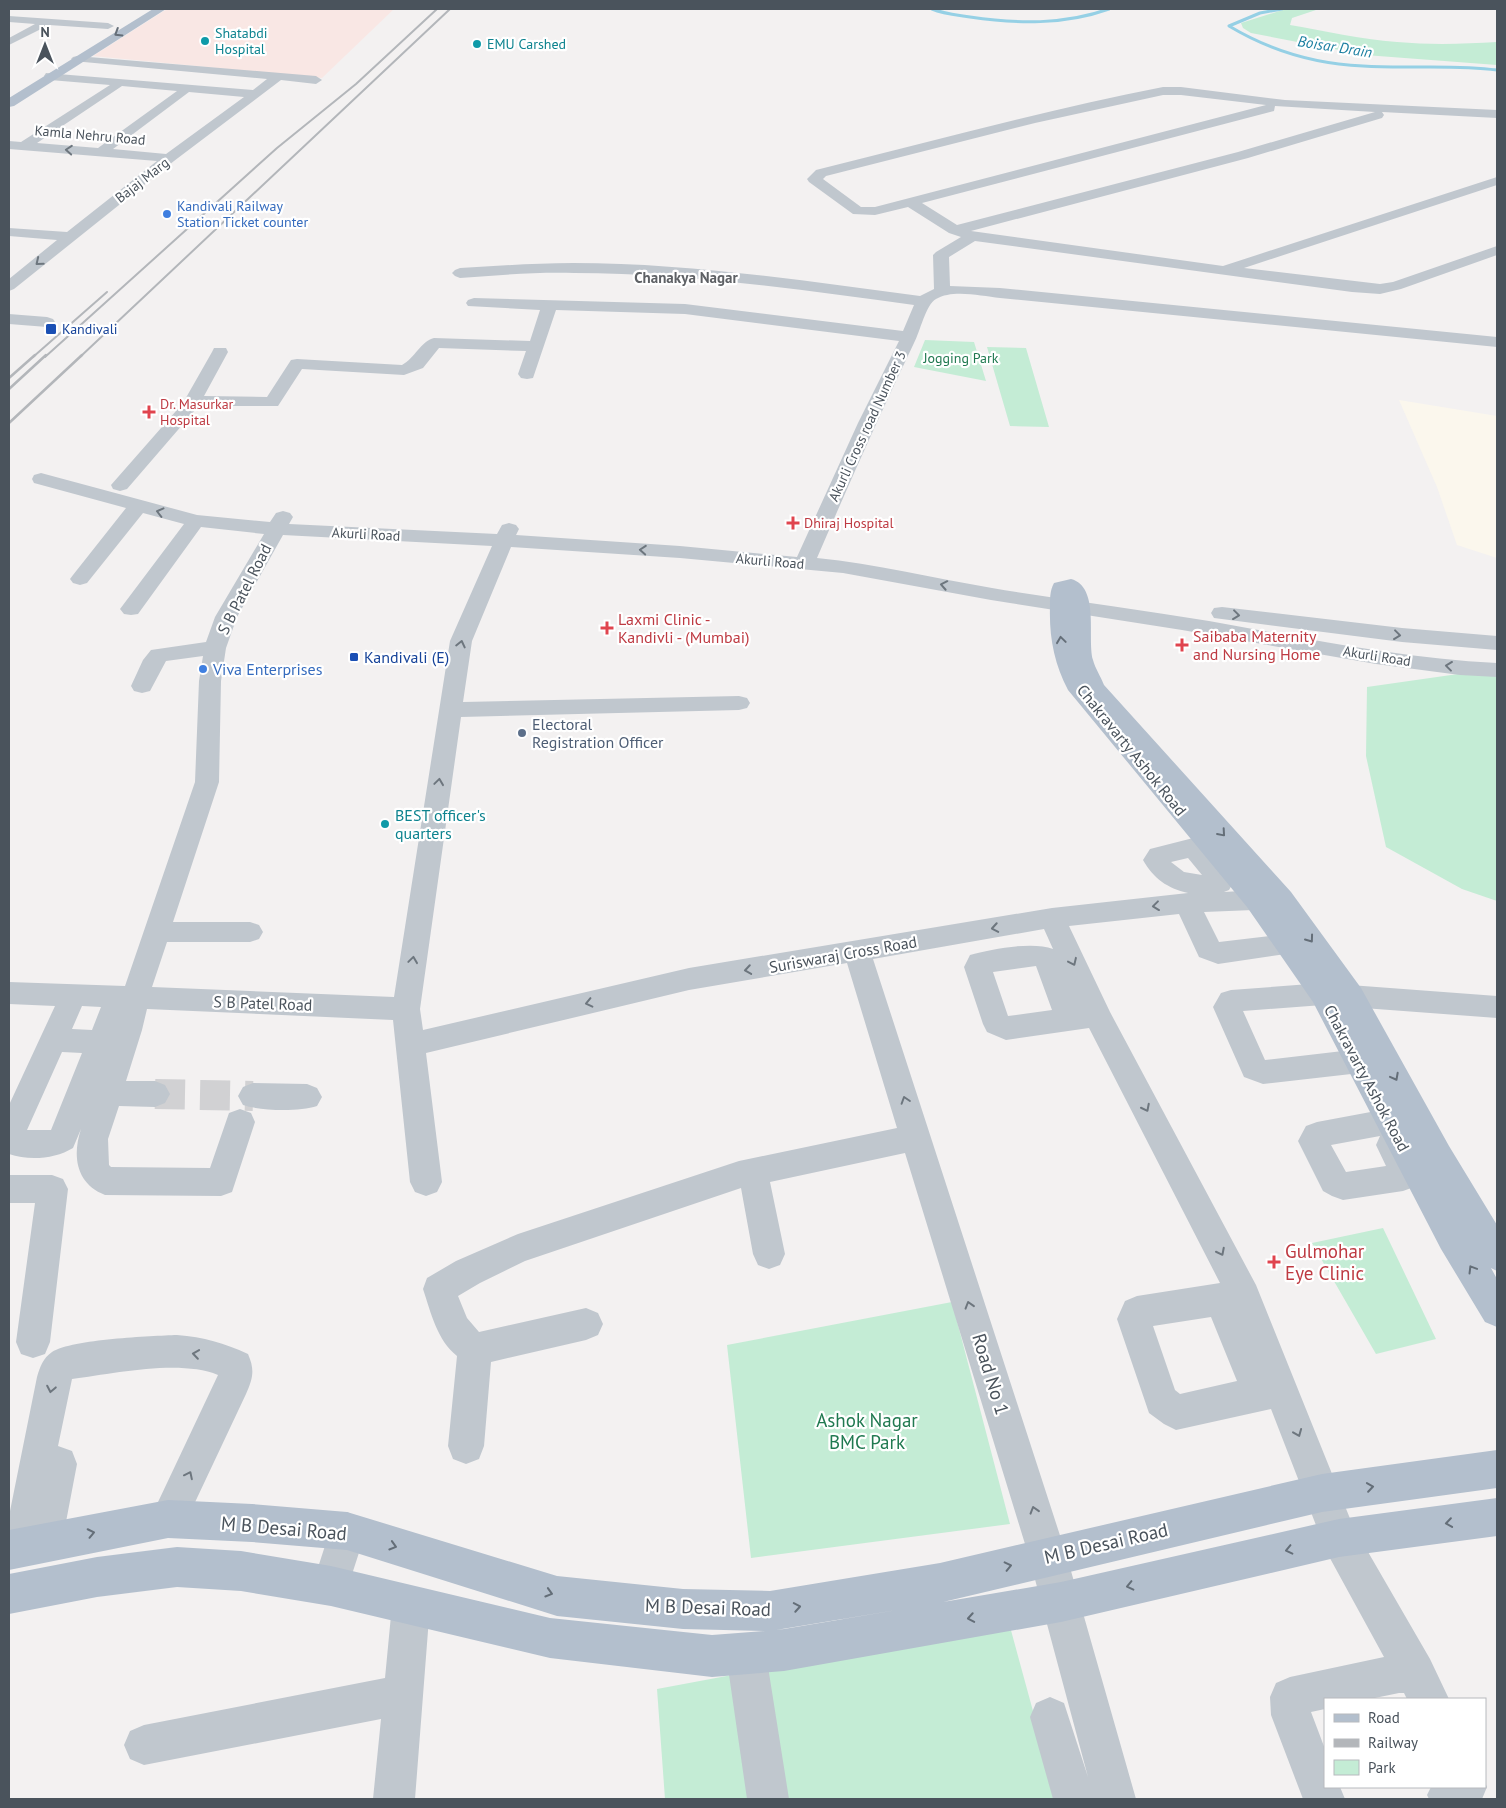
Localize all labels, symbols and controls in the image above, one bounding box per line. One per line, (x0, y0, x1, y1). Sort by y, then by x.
north arrow (20, 20, 70, 70)
text: N (40, 23, 50, 41)
place label: Shatabdi Hospital (215, 24, 268, 58)
one-way arrow (115, 27, 124, 37)
water label: Boisar Drain (1296, 31, 1374, 62)
marker: Shatabdi Hospital (199, 35, 211, 47)
place label: EMU Carshed (487, 35, 566, 53)
marker: EMU Carshed (471, 38, 483, 50)
street label: Kamla Nehru Road (34, 121, 146, 149)
one-way arrow (64, 144, 72, 155)
street label: Bajaj Marg (111, 153, 173, 207)
place label: Kandivali Railway Station Ticket counter (177, 197, 308, 231)
marker: Kandivali Railway Station Ticket counter (161, 208, 173, 220)
one-way arrow (36, 256, 45, 264)
district label: Chanakya Nagar (634, 268, 739, 287)
place label: Kandivali (62, 320, 118, 338)
marker: Kandivali (44, 322, 58, 336)
street label: Akurli Cross road Number 3 (824, 348, 910, 504)
park label: Jogging Park (922, 349, 999, 367)
place label: Dr. Masurkar Hospital (160, 395, 234, 429)
marker: Dr. Masurkar Hospital (142, 405, 156, 419)
one-way arrow (155, 507, 164, 518)
place label: Dhiraj Hospital (804, 514, 894, 532)
marker: Dhiraj Hospital (786, 516, 800, 530)
street label: Akurli Road (331, 523, 401, 545)
street label: S B Patel Road (213, 540, 275, 638)
one-way arrow (639, 544, 647, 555)
street label: Akurli Road (735, 549, 805, 573)
one-way arrow (939, 580, 948, 591)
place label: Laxmi Clinic - Kandivli - (Mumbai) (618, 609, 749, 647)
one-way arrow (1232, 609, 1240, 620)
marker: Laxmi Clinic - Kandivli - (Mumbai) (600, 621, 614, 635)
place label: Saibaba Maternity and Nursing Home (1193, 626, 1321, 664)
one-way arrow (1394, 629, 1402, 640)
one-way arrow (1057, 635, 1067, 644)
marker: Saibaba Maternity and Nursing Home (1175, 638, 1189, 652)
one-way arrow (455, 640, 466, 649)
street label: Akurli Road (1342, 642, 1412, 670)
place label: Kandivali (E) (364, 647, 449, 667)
marker: Kandivali (E) (348, 651, 360, 663)
place label: Viva Enterprises (212, 659, 323, 679)
one-way arrow (1444, 661, 1452, 672)
marker: Viva Enterprises (197, 663, 209, 675)
street label: Chakravarty Ashok Road (1073, 680, 1191, 820)
place label: Electoral Registration Officer (532, 714, 664, 752)
marker: Electoral Registration Officer (516, 727, 528, 739)
one-way arrow (434, 778, 444, 787)
place label: BEST officer's quarters (395, 805, 486, 843)
marker: BEST officer's quarters (379, 818, 391, 830)
one-way arrow (1217, 827, 1226, 836)
one-way arrow (1151, 900, 1159, 911)
one-way arrow (990, 923, 999, 933)
street label: Suriswaraj Cross Road (768, 931, 918, 977)
one-way arrow (1304, 933, 1313, 943)
one-way arrow (407, 956, 418, 964)
one-way arrow (1067, 957, 1077, 966)
one-way arrow (744, 964, 752, 974)
street label: S B Patel Road (213, 991, 313, 1015)
one-way arrow (585, 997, 594, 1008)
street label: Chakravarty Ashok Road (1320, 1001, 1414, 1155)
one-way arrow (1389, 1072, 1399, 1081)
one-way arrow (900, 1096, 910, 1105)
one-way arrow (1140, 1102, 1150, 1111)
place label: Gulmohar Eye Clinic (1285, 1239, 1365, 1285)
one-way arrow (1215, 1247, 1225, 1256)
marker: Gulmohar Eye Clinic (1267, 1255, 1281, 1269)
one-way arrow (1469, 1265, 1478, 1274)
one-way arrow (965, 1301, 975, 1310)
street label: Road No 1 (967, 1330, 1015, 1418)
one-way arrow (192, 1349, 200, 1360)
one-way arrow (47, 1384, 57, 1393)
park label: Ashok Nagar BMC Park (816, 1408, 918, 1454)
one-way arrow (1292, 1429, 1302, 1437)
one-way arrow (183, 1471, 193, 1480)
one-way arrow (1365, 1482, 1374, 1492)
one-way arrow (1029, 1507, 1039, 1515)
street label: M B Desai Road (220, 1511, 348, 1545)
street label: M B Desai Road (1042, 1517, 1170, 1569)
one-way arrow (1445, 1517, 1453, 1528)
one-way arrow (86, 1529, 95, 1539)
one-way arrow (389, 1540, 397, 1550)
one-way arrow (1284, 1544, 1293, 1555)
one-way arrow (1004, 1561, 1013, 1572)
one-way arrow (1126, 1580, 1135, 1591)
one-way arrow (544, 1588, 552, 1598)
street label: M B Desai Road (645, 1593, 771, 1621)
one-way arrow (793, 1602, 802, 1612)
one-way arrow (967, 1612, 975, 1622)
legend (1324, 1698, 1486, 1788)
text: Road (1368, 1708, 1400, 1727)
text: Railway (1368, 1733, 1418, 1752)
text: Park (1368, 1758, 1396, 1777)

